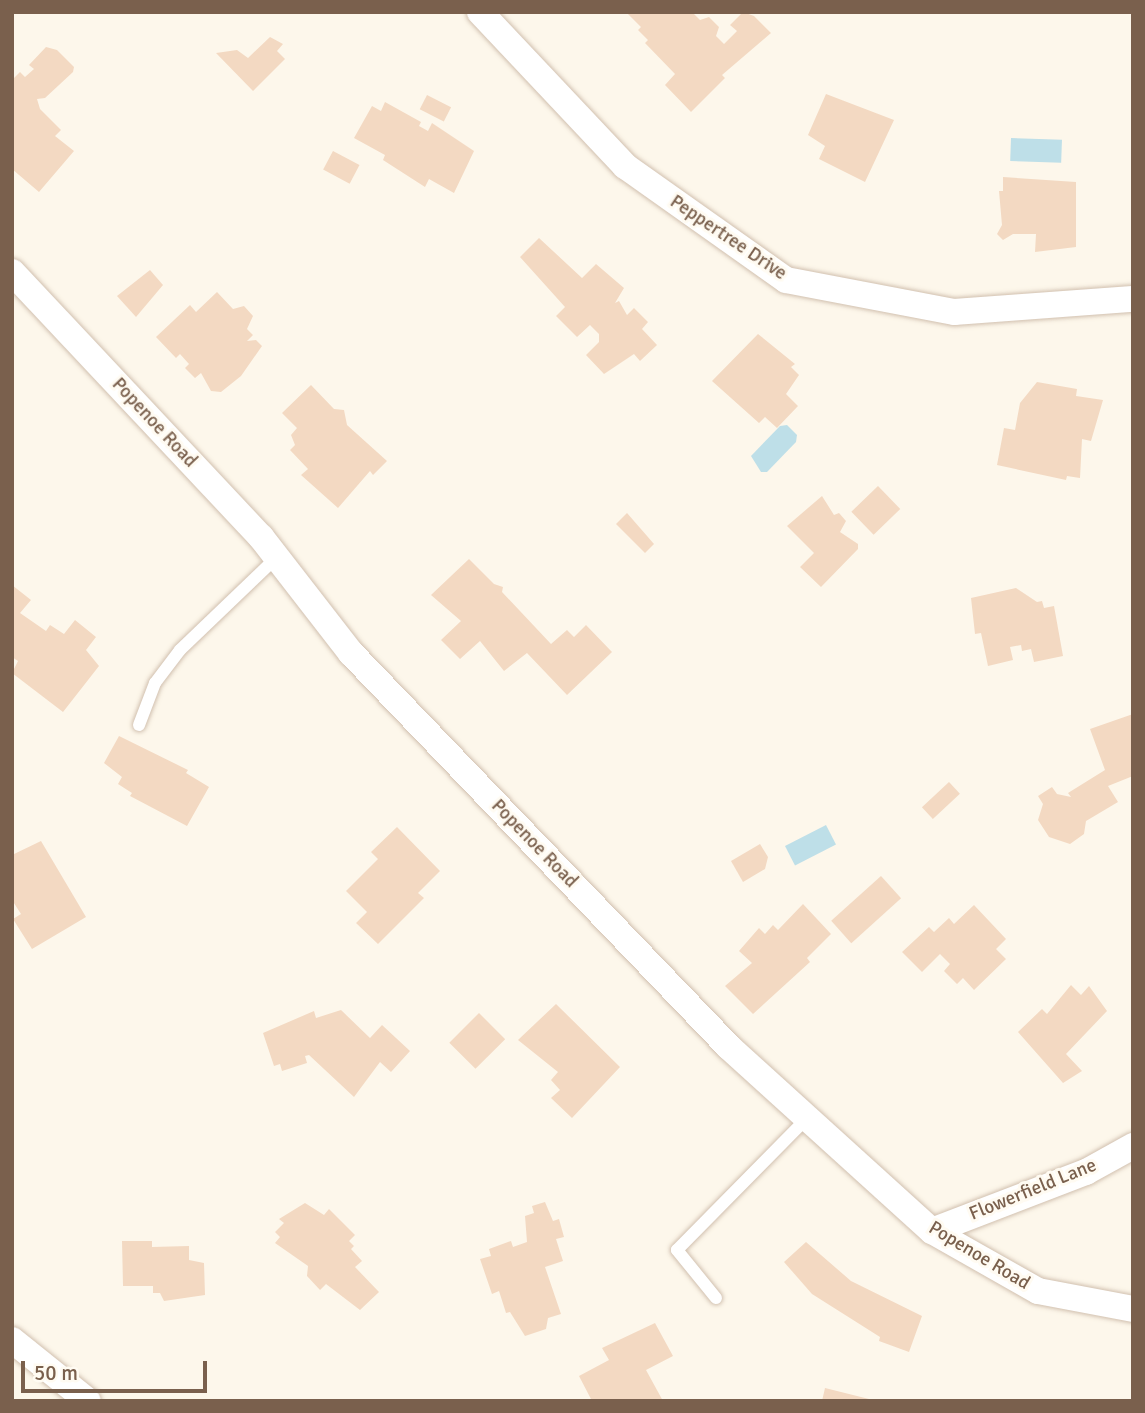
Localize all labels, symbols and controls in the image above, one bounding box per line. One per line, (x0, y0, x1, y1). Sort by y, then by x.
street label: Peppertree Drive (665, 191, 791, 285)
street label: Popenoe Road (107, 373, 201, 473)
street label: Popenoe Road (486, 795, 582, 893)
street label: Flowerfield Lane (966, 1154, 1100, 1226)
street label: Popenoe Road (924, 1217, 1034, 1295)
scale bar (24, 1346, 210, 1390)
text: 50 m (34, 1360, 78, 1386)

